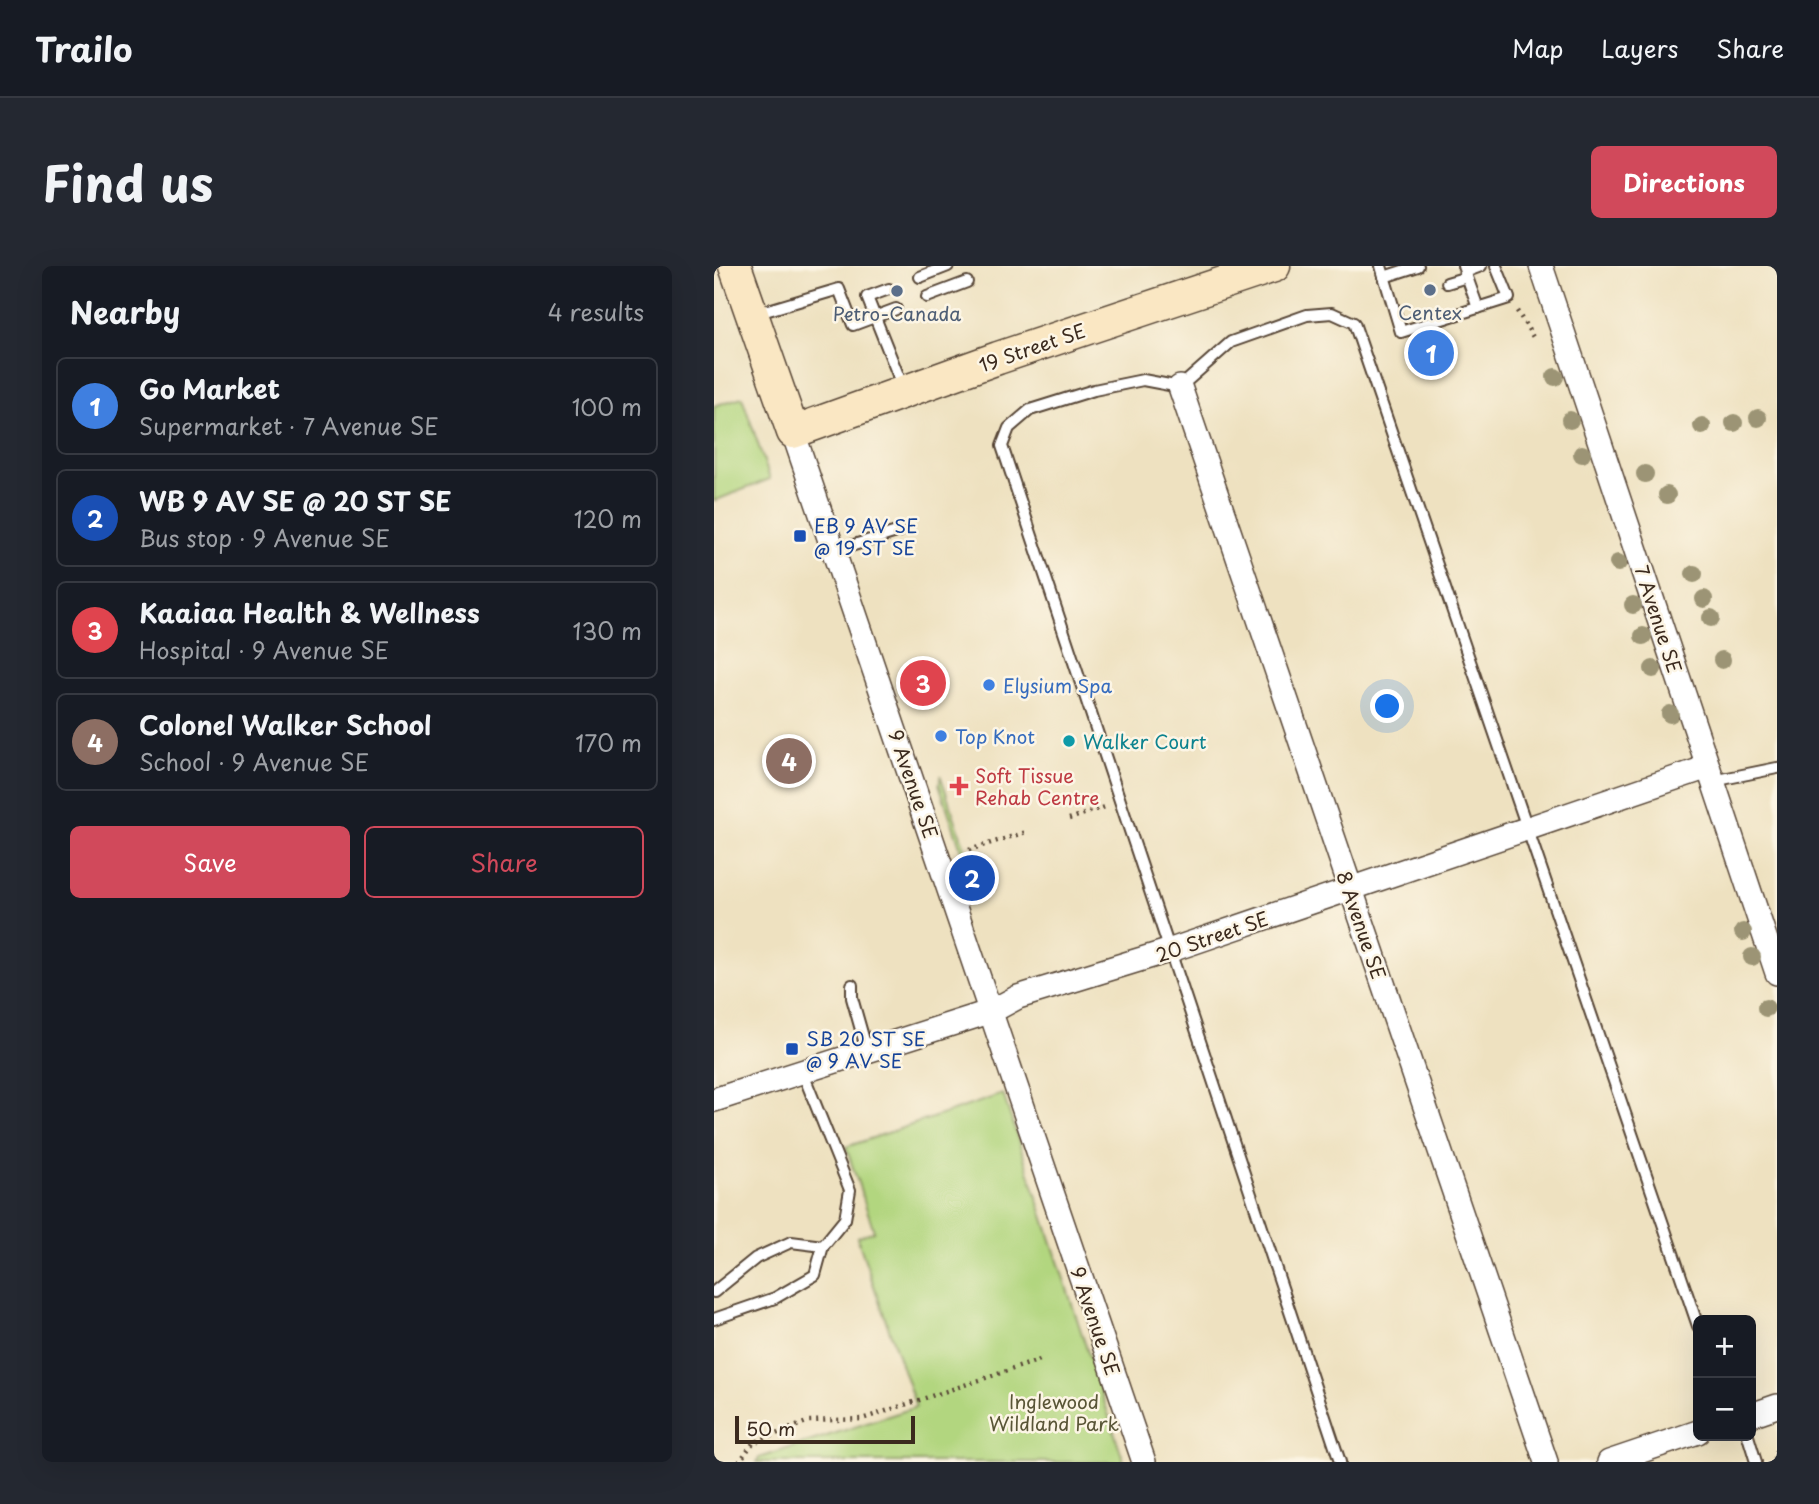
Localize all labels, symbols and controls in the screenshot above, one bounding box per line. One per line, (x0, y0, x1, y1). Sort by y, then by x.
text: Trailo (35, 23, 132, 73)
text: Map (1512, 30, 1563, 66)
text: Layers (1601, 30, 1678, 66)
text: Share (1716, 30, 1784, 66)
text: Find us (42, 145, 213, 219)
button: Directions (1591, 146, 1777, 218)
marker: Centex (1422, 282, 1438, 298)
marker: Petro-Canada (889, 283, 905, 299)
text: Nearby (70, 289, 180, 334)
text: 4 results (548, 294, 644, 329)
place label: Centex (1398, 298, 1462, 326)
place label: Petro-Canada (833, 299, 961, 327)
street label: 19 Street SE (975, 316, 1089, 378)
pin: 1 (1408, 327, 1454, 379)
text: Go Market (139, 369, 280, 408)
text: 1 (90, 389, 101, 424)
text: 100 m (572, 389, 642, 424)
text: Supermarket · 7 Avenue SE (139, 408, 439, 443)
text: WB 9 AV SE @ 20 ST SE (139, 481, 451, 520)
text: 2 (87, 501, 103, 536)
text: 120 m (574, 501, 642, 536)
place label: EB 9 AV SE @ 19 ST SE (814, 511, 918, 561)
text: Bus stop · 9 Avenue SE (139, 520, 390, 555)
marker: EB 9 AV SE @ 19 ST SE (792, 528, 808, 544)
street label: 7 Avenue SE (1628, 561, 1690, 677)
text: Kaaiaa Health & Wellness (139, 593, 480, 632)
text: 3 (87, 613, 103, 648)
text: 130 m (572, 613, 642, 648)
text: Hospital · 9 Avenue SE (139, 632, 389, 667)
pin: 3 (900, 657, 946, 709)
place label: Elysium Spa (1003, 671, 1113, 699)
marker: Elysium Spa (981, 677, 997, 693)
your location (1370, 689, 1404, 723)
text: Colonel Walker School (139, 705, 431, 744)
place label: Top Knot (955, 722, 1035, 750)
text: 4 (87, 725, 103, 760)
text: 170 m (575, 725, 642, 760)
street label: 9 Avenue SE (882, 726, 946, 842)
place label: Walker Court (1083, 727, 1207, 755)
marker: Top Knot (933, 728, 949, 744)
marker: Walker Court (1061, 733, 1077, 749)
pin: 4 (766, 735, 812, 787)
text: School · 9 Avenue SE (139, 744, 369, 779)
place label: Soft Tissue Rehab Centre (975, 761, 1099, 811)
marker: Soft Tissue Rehab Centre (949, 776, 969, 796)
button: Save (70, 826, 350, 898)
button: Share (364, 826, 644, 898)
pin: 2 (949, 852, 995, 904)
street label: 8 Avenue SE (1330, 867, 1394, 983)
street label: 20 Street SE (1152, 904, 1272, 968)
place label: SB 20 ST SE @ 9 AV SE (806, 1024, 926, 1074)
marker: SB 20 ST SE @ 9 AV SE (784, 1041, 800, 1057)
street label: 9 Avenue SE (1064, 1263, 1128, 1379)
map controls (1693, 1315, 1756, 1441)
button: + (1693, 1315, 1756, 1378)
button: − (1693, 1378, 1756, 1441)
park label: Inglewood Wildland Park (989, 1387, 1120, 1437)
scale bar (735, 1413, 915, 1445)
text: 50 m (746, 1414, 795, 1442)

